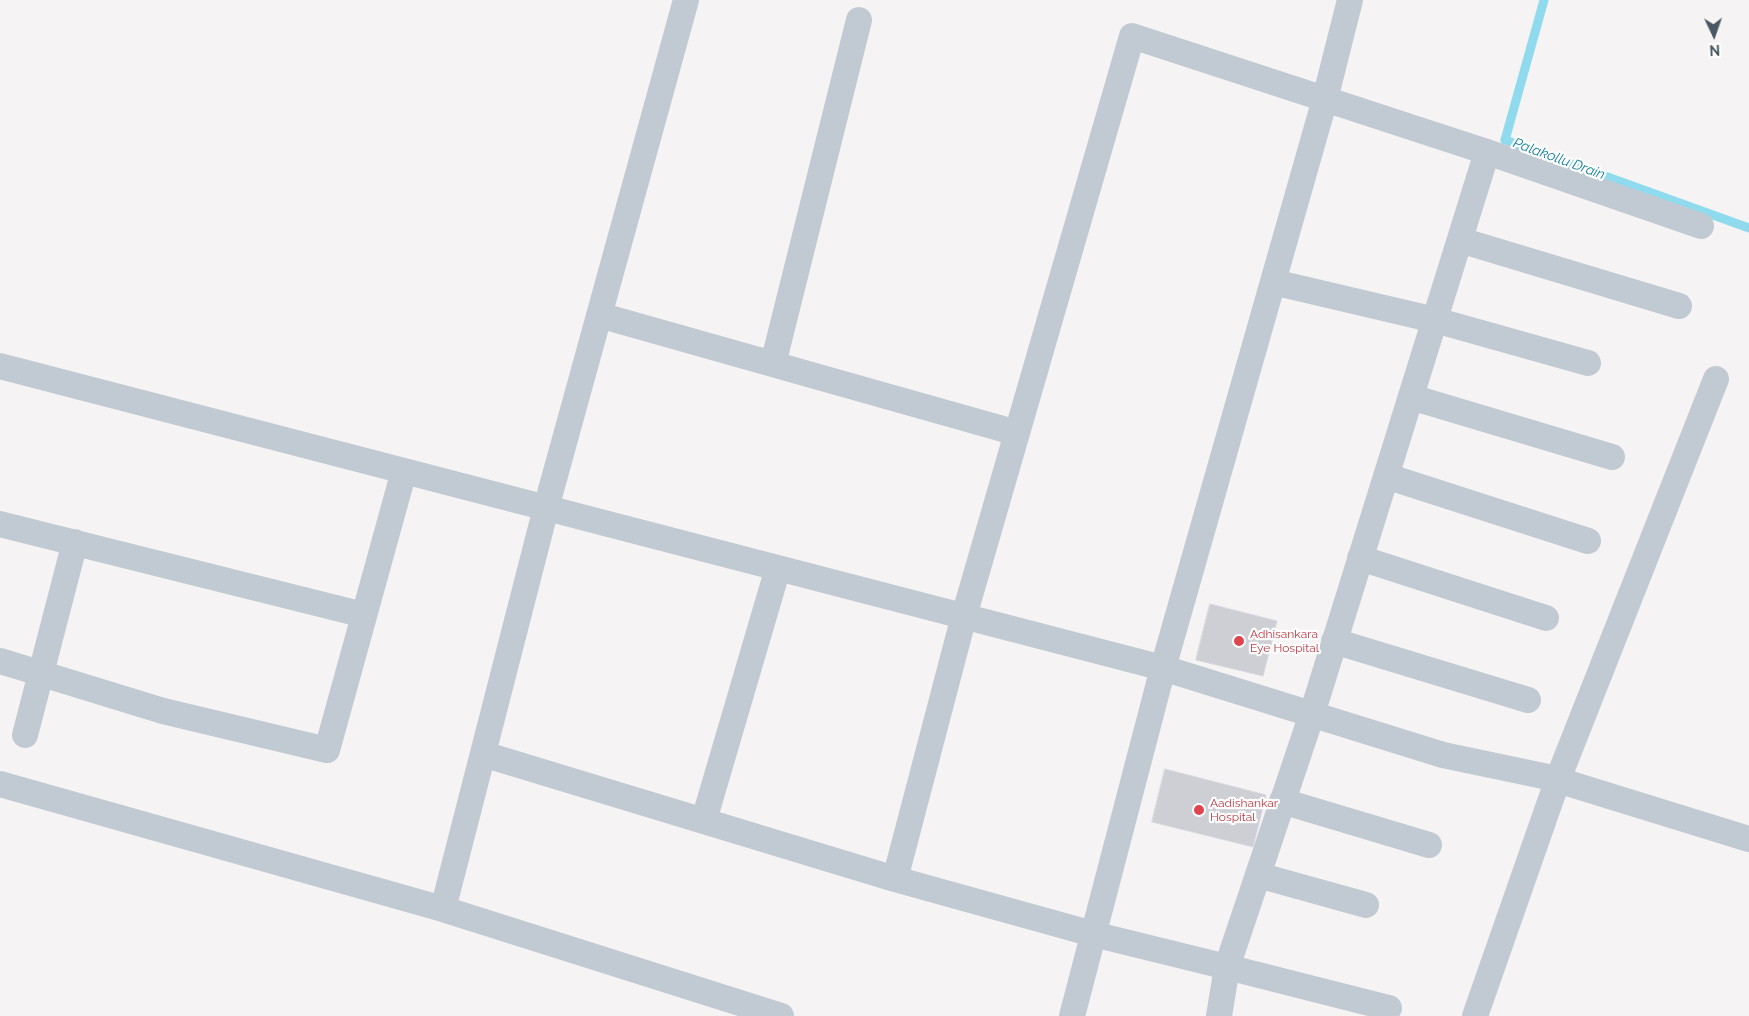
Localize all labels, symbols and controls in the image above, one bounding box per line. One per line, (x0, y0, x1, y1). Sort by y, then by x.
north arrow (1689, 10, 1739, 60)
text: N (1709, 42, 1721, 58)
water label: Palakollu Drain (1511, 135, 1607, 183)
place label: Adhisankara Eye Hospital (1250, 627, 1319, 655)
marker: Adhisankara Eye Hospital (1232, 634, 1246, 648)
place label: Aadishankar Hospital (1210, 796, 1278, 824)
marker: Aadishankar Hospital (1192, 803, 1206, 817)

